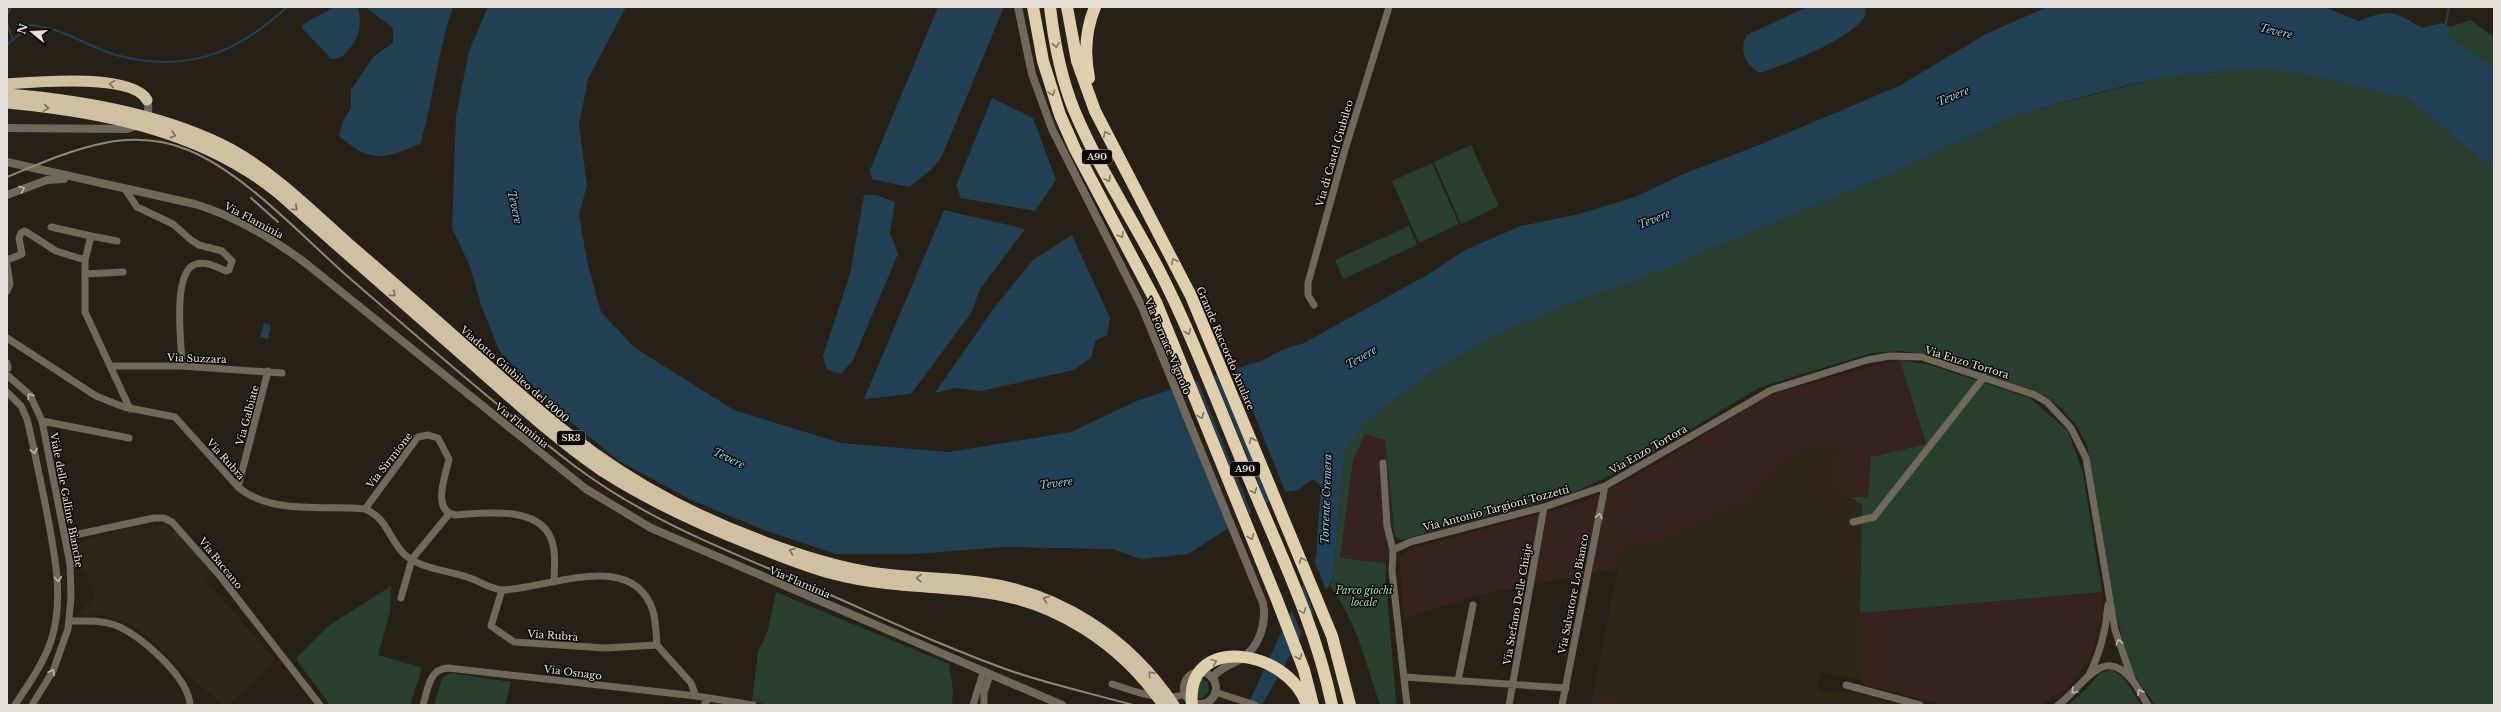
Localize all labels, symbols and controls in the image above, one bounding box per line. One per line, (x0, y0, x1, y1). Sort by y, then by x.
north arrow (12, 12, 52, 52)
water label: Tevere (2258, 20, 2294, 42)
text: N (14, 21, 31, 36)
one-way arrow (1052, 42, 1060, 49)
one-way arrow (109, 80, 116, 89)
water label: Tevere (1935, 83, 1971, 109)
one-way arrow (1047, 89, 1056, 96)
street label: Via di Castel Giubileo (1313, 98, 1356, 209)
one-way arrow (43, 103, 49, 112)
one-way arrow (169, 130, 176, 139)
one-way arrow (1104, 130, 1111, 138)
road number: A90 (1082, 150, 1112, 164)
one-way arrow (1104, 175, 1111, 182)
one-way arrow (19, 186, 26, 194)
water label: Tevere (505, 189, 525, 225)
street label: Via Flaminia (221, 199, 286, 242)
one-way arrow (290, 204, 298, 211)
water label: Tevere (1636, 206, 1672, 232)
one-way arrow (1116, 230, 1124, 238)
one-way arrow (1171, 258, 1179, 265)
street label: Grande Raccordo Anulare (1194, 285, 1258, 412)
one-way arrow (388, 290, 395, 297)
street label: Via Fornace Vignolo (1141, 295, 1194, 397)
street label: Viadotto Giubileo del 2000 (457, 323, 572, 425)
one-way arrow (1183, 329, 1191, 336)
water label: Tevere (1343, 342, 1379, 372)
street label: Via Enzo Tortora (1922, 343, 2011, 382)
street label: Via Suzzara (166, 351, 227, 366)
street label: Via Galbiate (233, 383, 262, 448)
one-way arrow (28, 394, 35, 401)
street label: Via Flaminia (492, 399, 551, 451)
one-way arrow (1197, 413, 1205, 420)
street label: Via Enzo Tortora (1606, 422, 1690, 477)
street label: Via Sirmione (363, 430, 415, 492)
street label: Viale delle Galline Bianche (47, 431, 86, 569)
road number: SR3 (557, 431, 585, 445)
street label: Via Rubra (203, 435, 248, 483)
one-way arrow (1249, 437, 1257, 445)
water label: Tevere (711, 444, 747, 472)
one-way arrow (29, 448, 37, 454)
water label: Torrente Cremera (1317, 453, 1335, 545)
road number: A90 (1230, 462, 1260, 476)
water label: Tevere (1038, 474, 1074, 492)
street label: Via Antonio Targioni Tozzetti (1421, 483, 1571, 535)
one-way arrow (1249, 486, 1257, 494)
one-way arrow (1594, 512, 1603, 519)
one-way arrow (1246, 533, 1254, 540)
street label: Via Salvatore Lo Bianco (1555, 533, 1592, 656)
street label: Via Baccano (195, 534, 246, 592)
street label: Via Stefano Delle Chiaje (1500, 542, 1535, 667)
one-way arrow (789, 547, 796, 555)
one-way arrow (1299, 557, 1307, 564)
street label: Via Flaminia (766, 563, 833, 601)
one-way arrow (916, 574, 922, 583)
one-way arrow (53, 576, 62, 582)
park label: Parco giochi locale (1335, 584, 1393, 609)
one-way arrow (1043, 596, 1050, 604)
one-way arrow (1298, 608, 1306, 615)
street label: Via Rubra (526, 627, 579, 644)
one-way arrow (2115, 639, 2123, 646)
one-way arrow (1294, 654, 1303, 661)
one-way arrow (1211, 658, 1218, 666)
street label: Via Osnago (542, 662, 603, 683)
one-way arrow (47, 668, 55, 676)
one-way arrow (1148, 671, 1156, 679)
one-way arrow (2072, 686, 2079, 694)
one-way arrow (2137, 689, 2144, 696)

